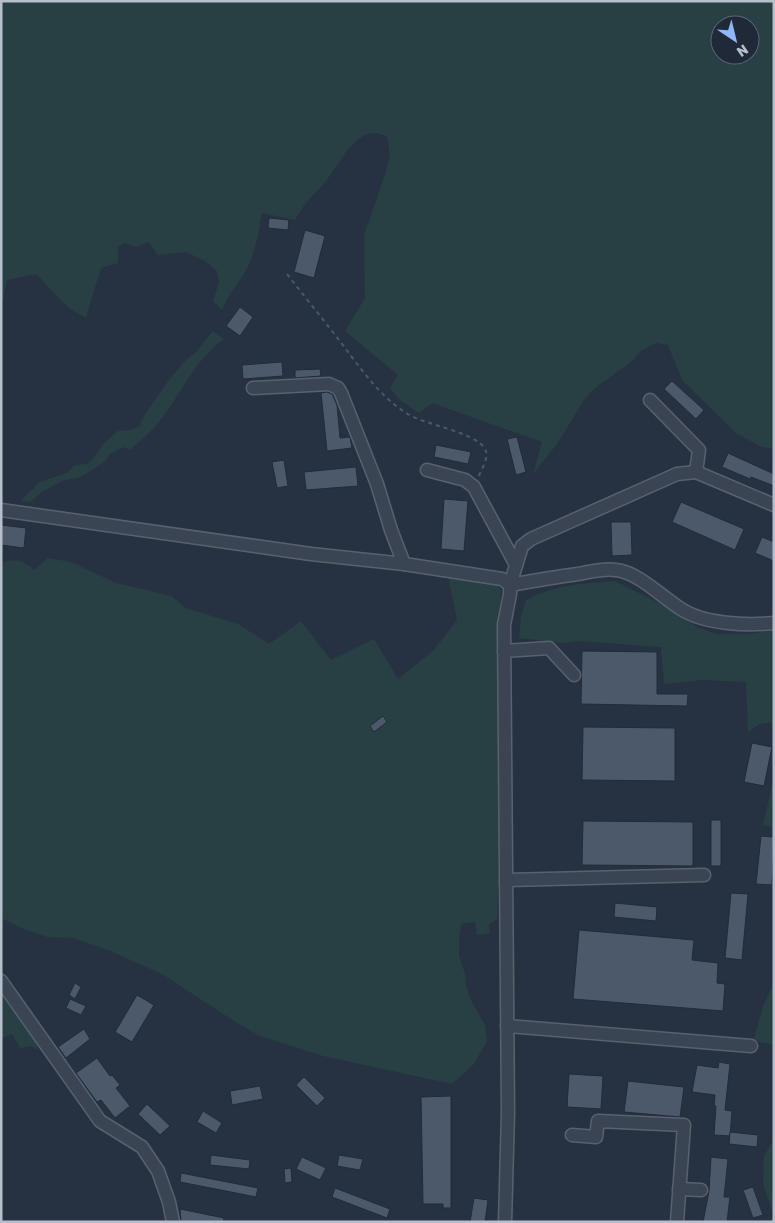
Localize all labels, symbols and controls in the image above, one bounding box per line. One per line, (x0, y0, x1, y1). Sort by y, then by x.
north arrow (710, 15, 760, 65)
text: N (733, 40, 751, 60)

